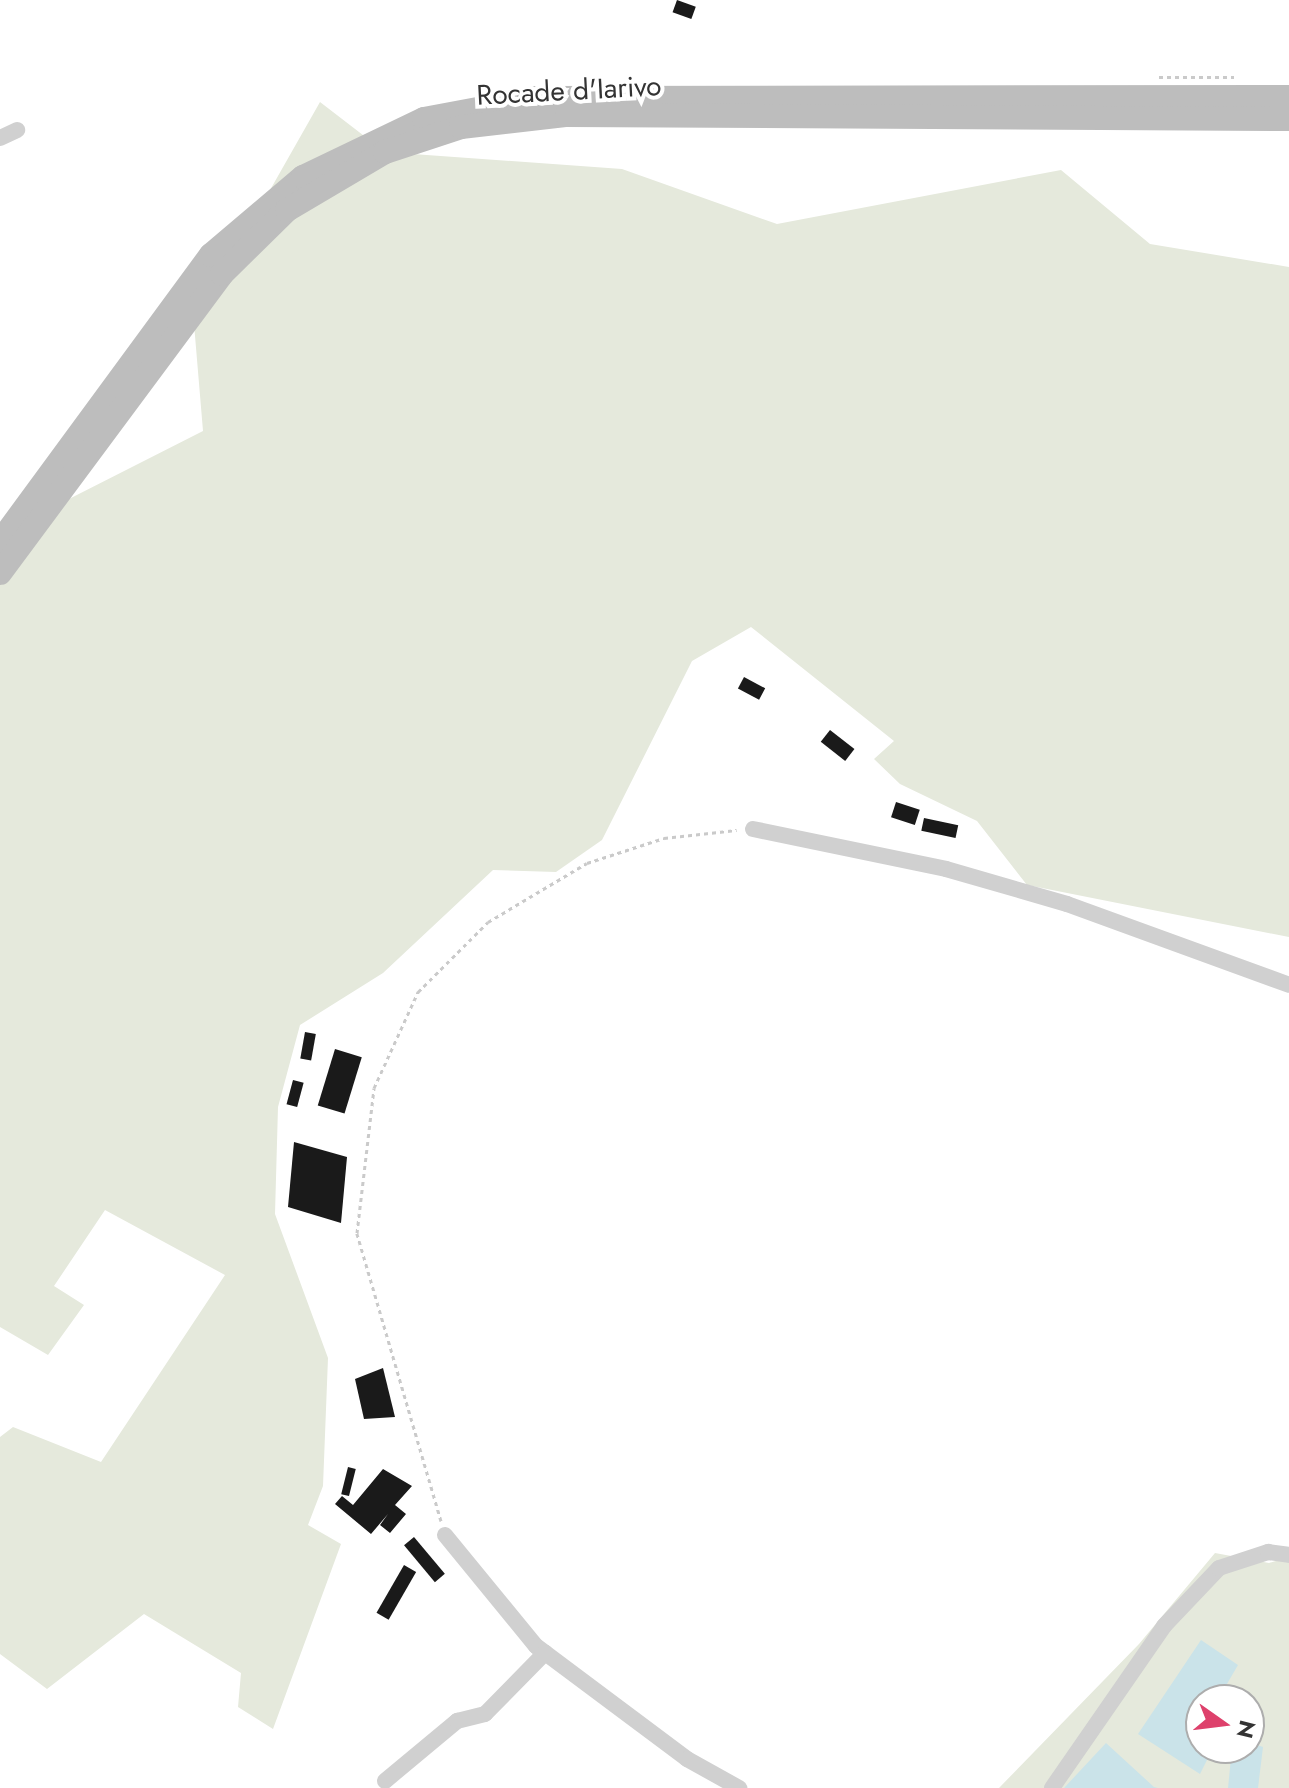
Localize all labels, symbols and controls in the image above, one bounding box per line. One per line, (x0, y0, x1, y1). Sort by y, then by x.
street label: Rocade d'Iarivo (476, 69, 662, 113)
north arrow (1185, 1684, 1265, 1764)
text: N (1229, 1717, 1264, 1742)

